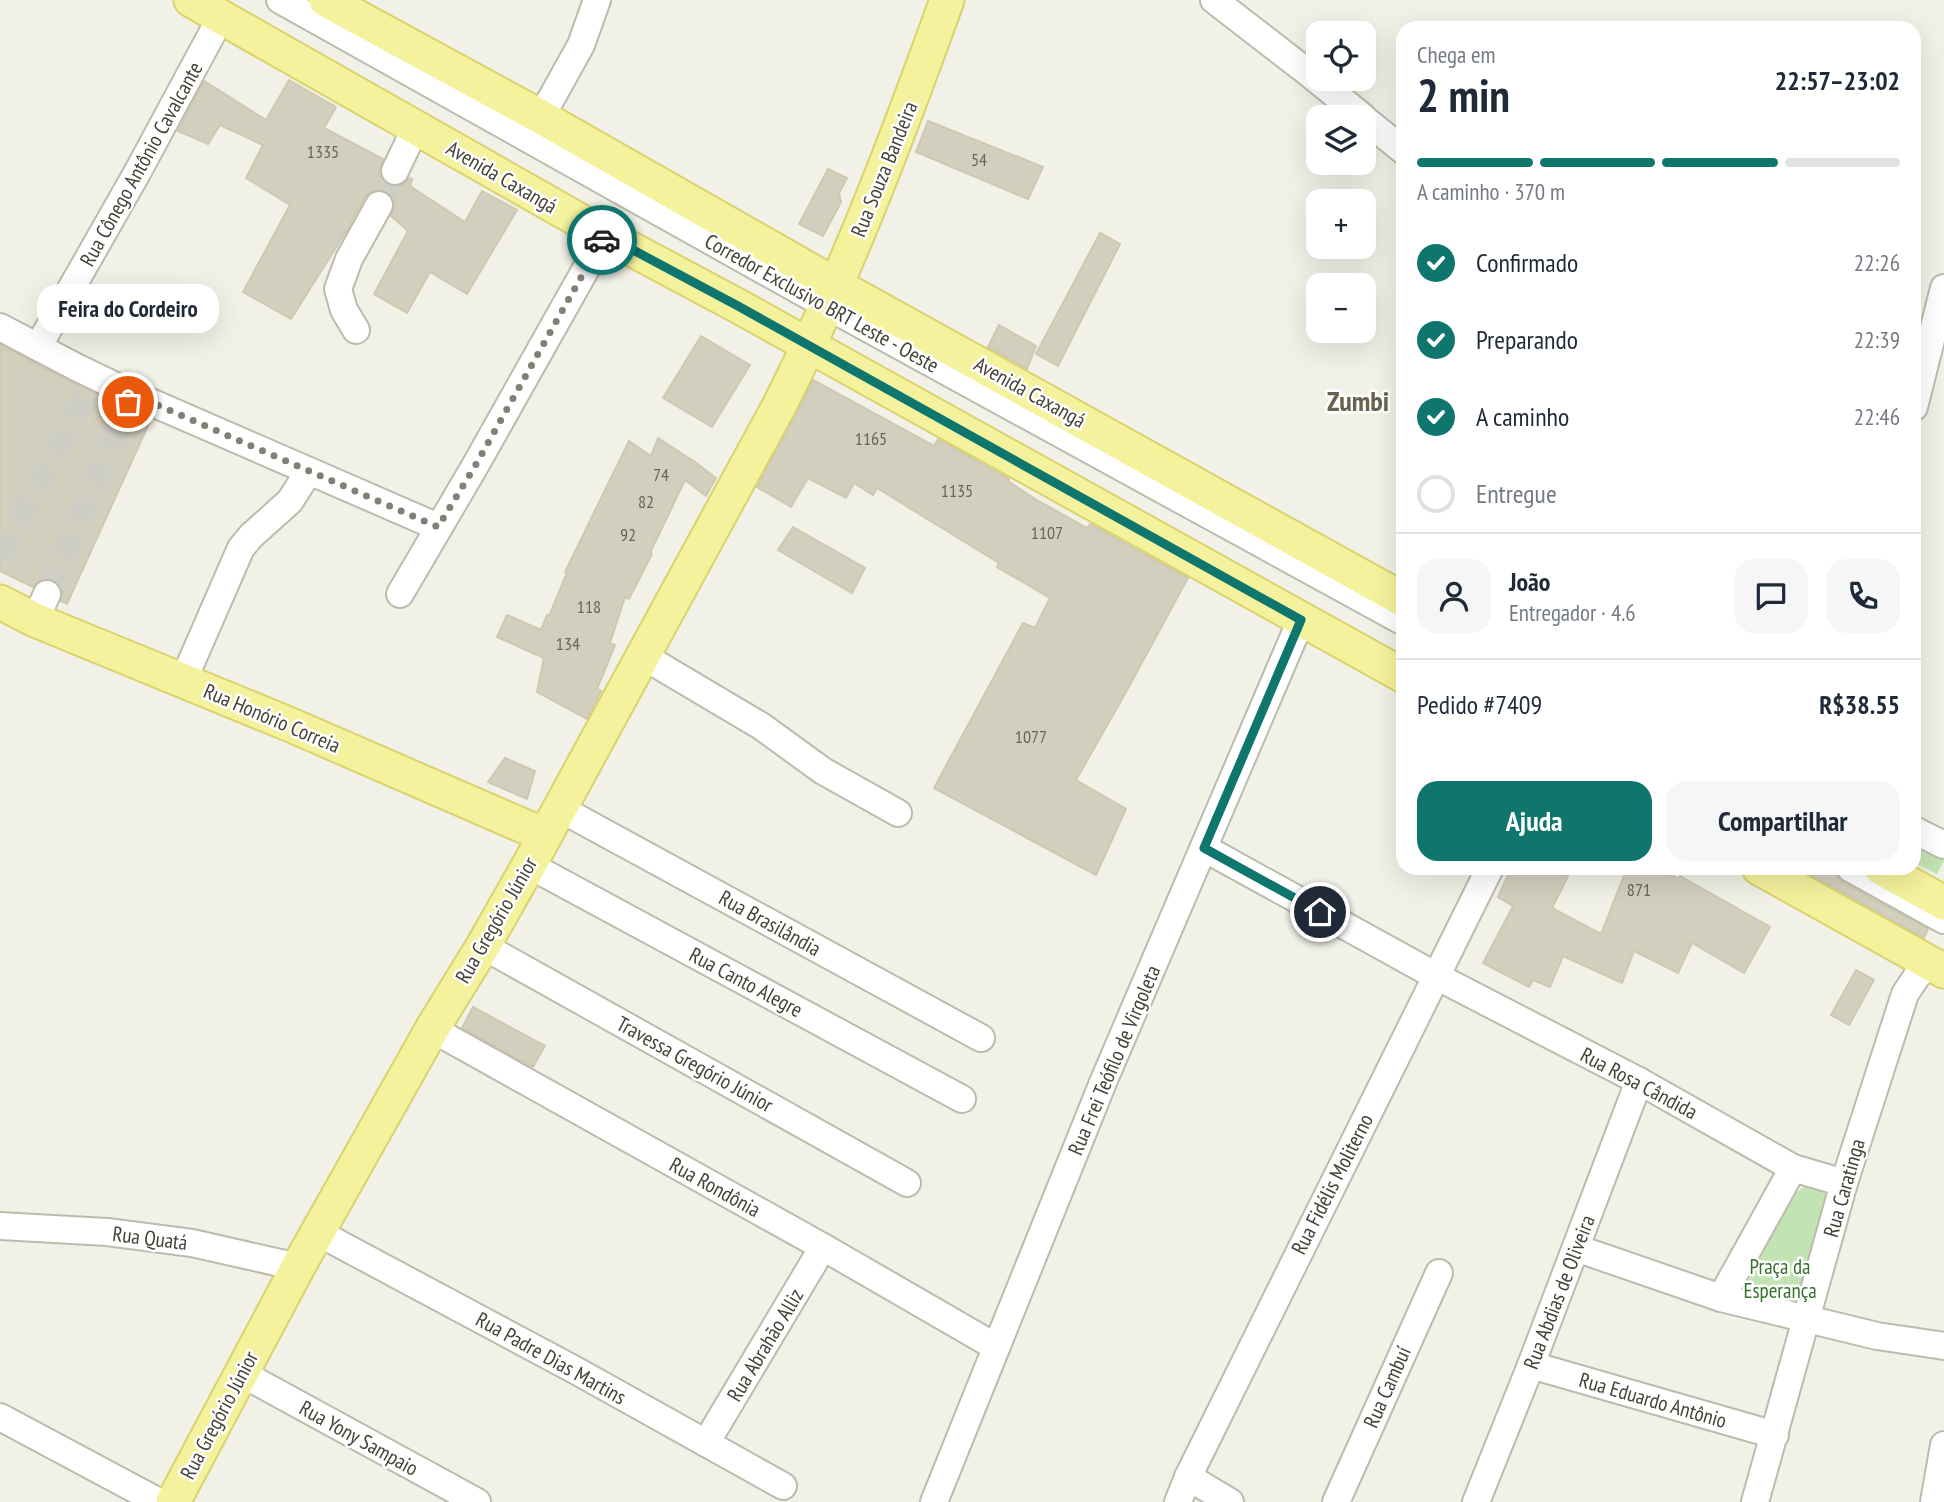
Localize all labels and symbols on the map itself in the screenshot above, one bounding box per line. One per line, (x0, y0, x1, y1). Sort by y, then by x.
street label: Rua Cônego Antônio Cavalcante (74, 57, 208, 271)
street label: Rua Souza Bandeira (845, 97, 923, 241)
street label: Avenida Caxangá (442, 134, 562, 220)
house number: 1335 (307, 140, 339, 163)
house number: 54 (971, 148, 987, 171)
courier (567, 205, 637, 275)
street label: Corredor Exclusivo BRT Leste - Oeste (700, 227, 944, 379)
callout: Feira do Cordeiro (37, 283, 219, 332)
street label: Avenida Caxangá (970, 350, 1090, 434)
pin (98, 372, 158, 432)
district label: Zumbi (1327, 382, 1389, 419)
house number: 1165 (855, 427, 887, 450)
house number: 74 (653, 463, 669, 486)
house number: 1135 (941, 479, 973, 502)
house number: 82 (638, 490, 654, 513)
house number: 1107 (1031, 521, 1063, 544)
house number: 92 (620, 523, 636, 546)
house number: 118 (577, 595, 601, 618)
house number: 134 (556, 632, 580, 655)
street label: Rua Honório Correia (200, 677, 344, 759)
house number: 1077 (1015, 725, 1047, 748)
street label: Rua Gregório Júnior (449, 852, 543, 988)
house number: 871 (1627, 878, 1651, 901)
pin (1290, 882, 1350, 942)
street label: Rua Brasilândia (714, 884, 826, 962)
street label: Rua Canto Alegre (685, 941, 807, 1023)
street label: Rua Frei Teófilo de Virgoleta (1062, 961, 1166, 1159)
street label: Travessa Gregório Júnior (612, 1010, 778, 1118)
street label: Rua Rosa Cândida (1576, 1041, 1702, 1125)
street label: Rua Fidélis Moliterno (1285, 1109, 1379, 1259)
street label: Rua Caratinga (1817, 1136, 1871, 1240)
street label: Rua Rondônia (665, 1151, 765, 1223)
street label: Rua Abdias de Oliveira (1517, 1211, 1601, 1373)
street label: Rua Quatá (111, 1220, 189, 1256)
park label: Praça da Esperança (1743, 1253, 1817, 1304)
street label: Rua Abrahão Alliz (721, 1284, 809, 1406)
street label: Rua Padre Dias Martins (471, 1306, 631, 1410)
street label: Rua Cambuí (1357, 1342, 1417, 1432)
street label: Rua Gregório Júnior (174, 1346, 264, 1484)
street label: Rua Eduardo Antônio (1576, 1366, 1730, 1434)
street label: Rua Yony Sampaio (295, 1394, 423, 1482)

